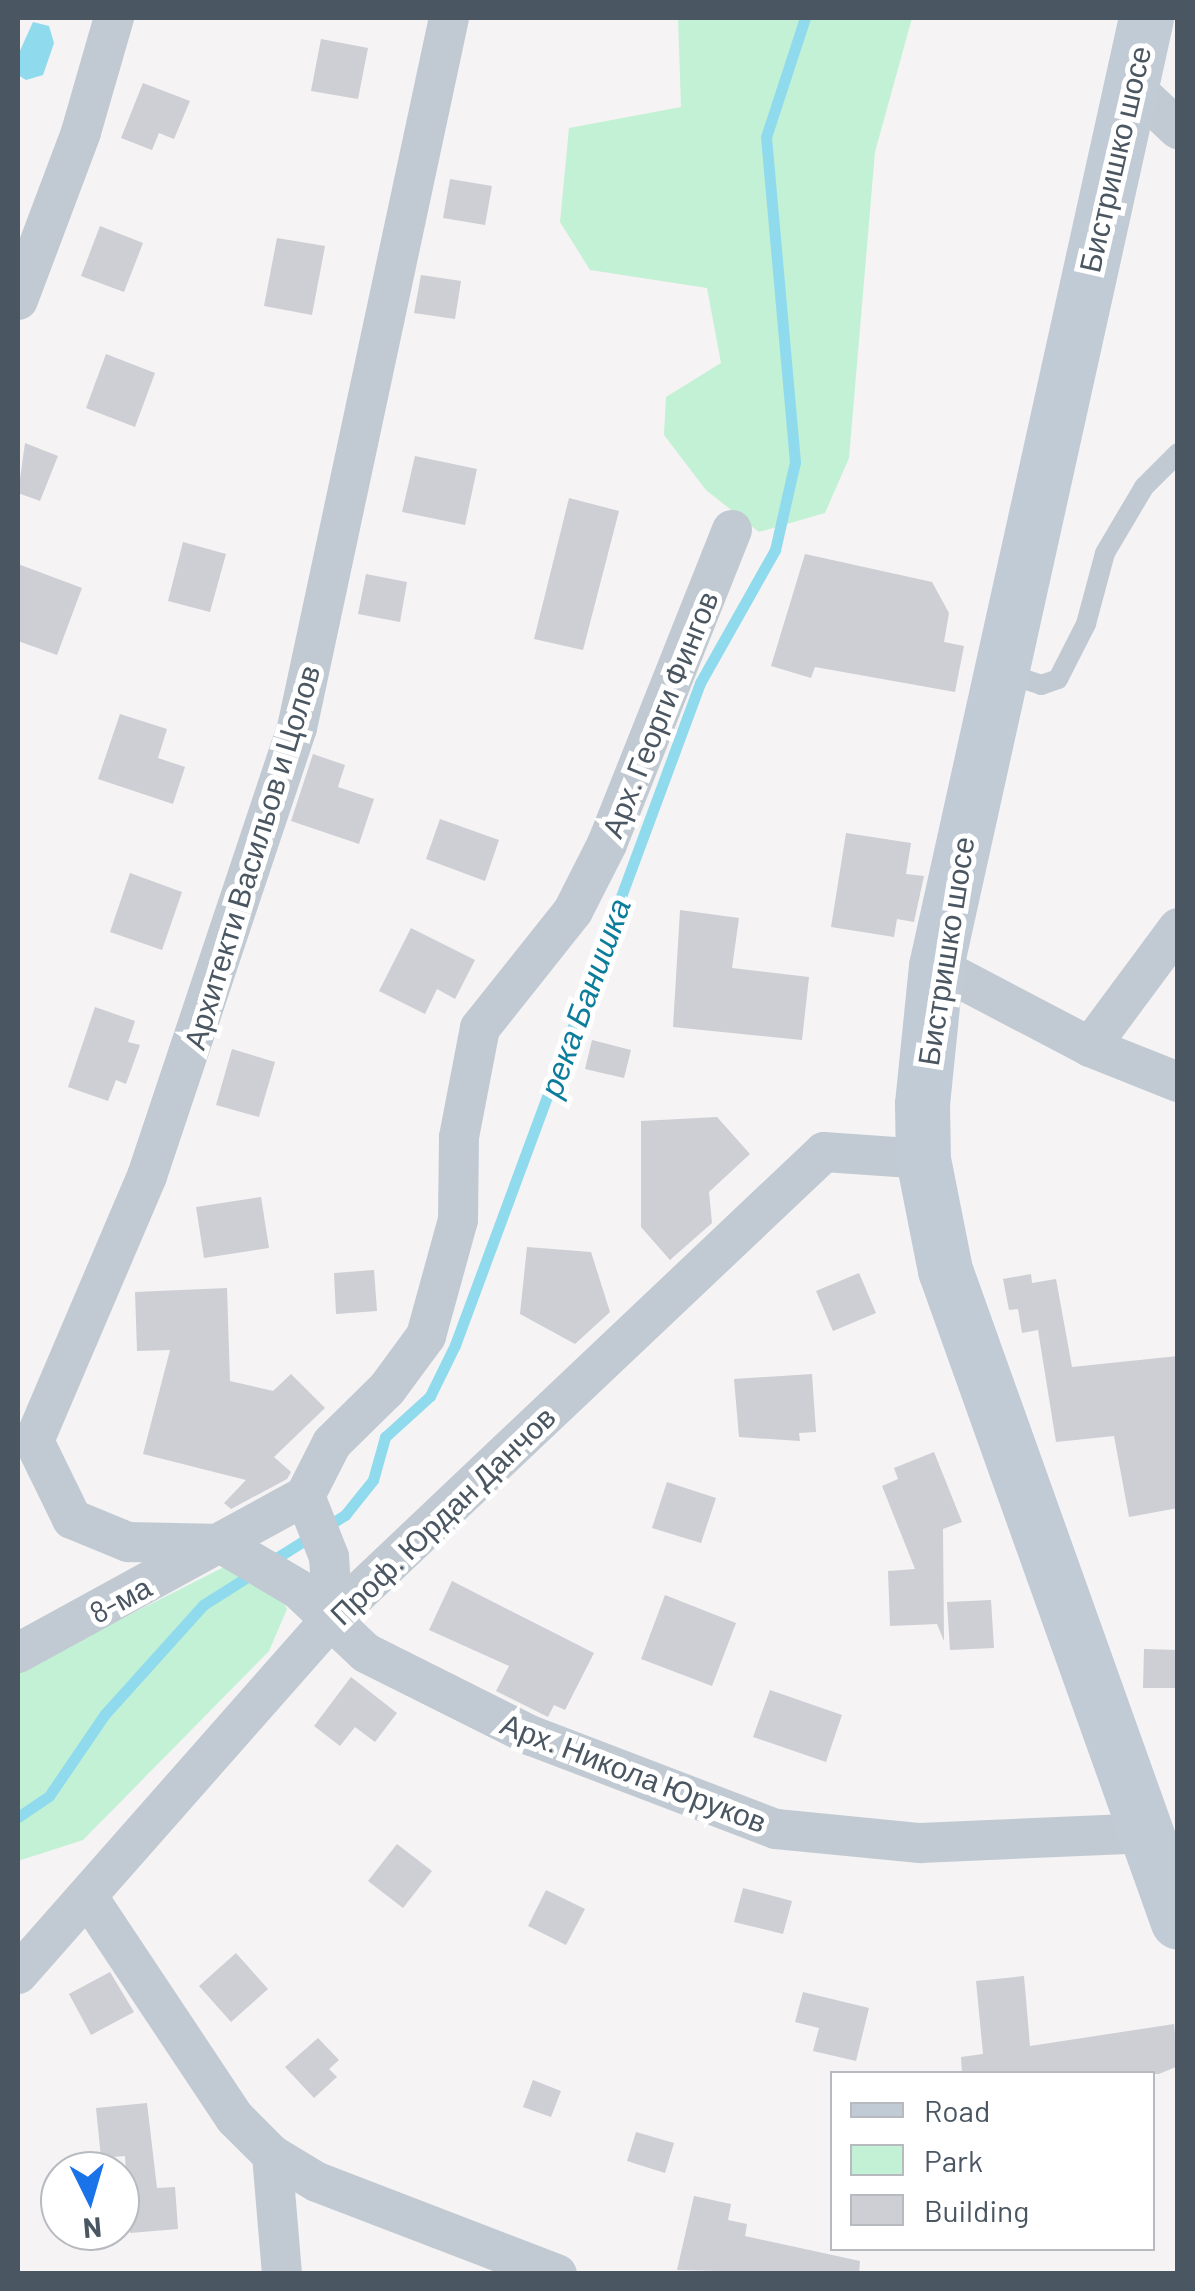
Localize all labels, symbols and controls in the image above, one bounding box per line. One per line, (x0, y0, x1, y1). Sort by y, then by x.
street label: Бистришко шосе (1070, 42, 1158, 276)
street label: Арх. Георги Фингов (593, 585, 725, 843)
street label: Архитекти Васильов и Цолов (175, 661, 327, 1053)
street label: Бистришко шосе (909, 834, 981, 1068)
water label: река Банишка (530, 893, 638, 1101)
street label: Проф. Юрдан Данчов (322, 1398, 562, 1632)
street label: 8-ма (83, 1568, 157, 1630)
street label: Арх. Никола Юруков (496, 1705, 772, 1839)
legend (830, 2071, 1155, 2251)
text: Road (924, 2092, 990, 2128)
text: Park (924, 2142, 983, 2178)
north arrow (40, 2151, 140, 2251)
text: Building (924, 2192, 1029, 2228)
text: N (82, 2211, 103, 2247)

